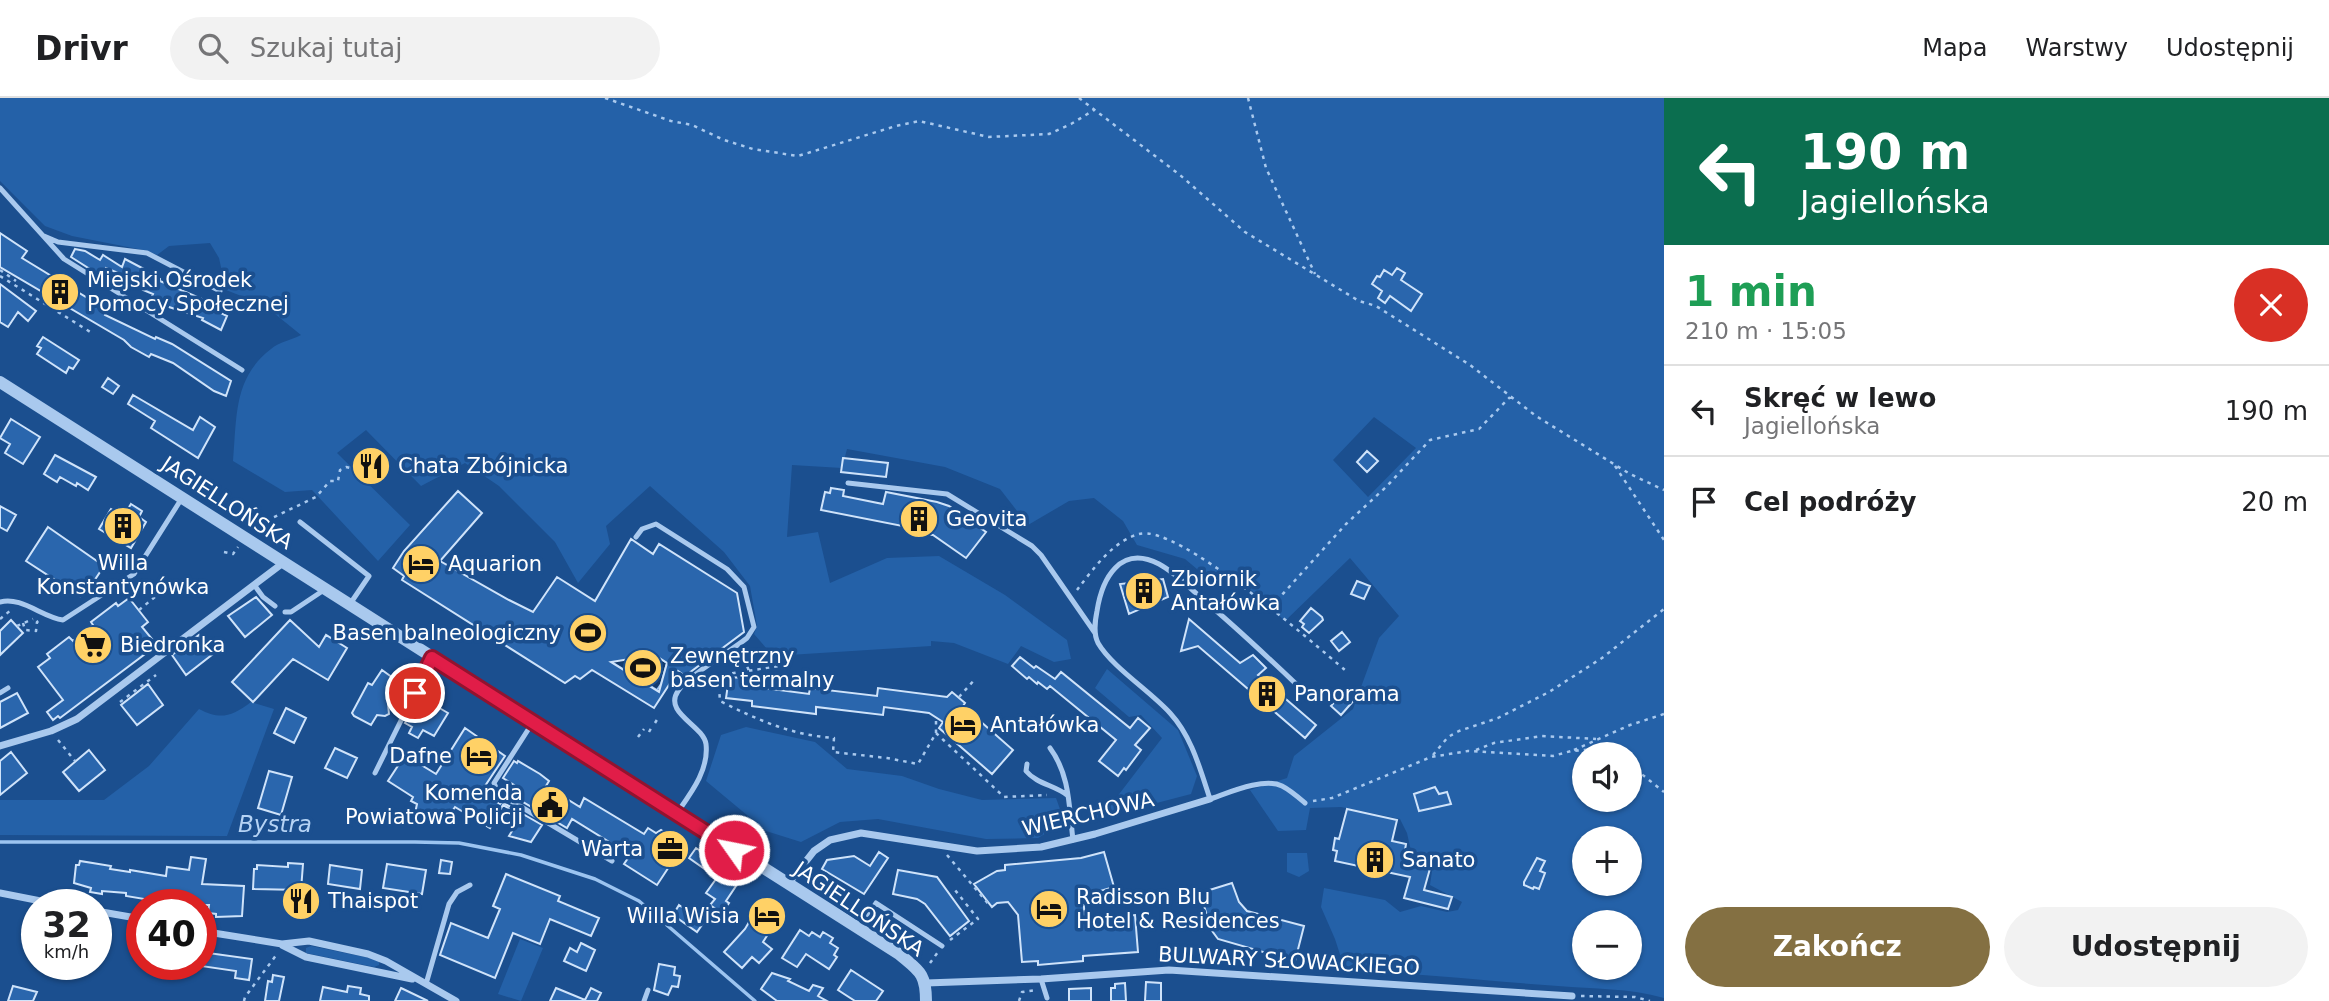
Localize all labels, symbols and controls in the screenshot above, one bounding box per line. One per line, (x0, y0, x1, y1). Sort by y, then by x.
search box (170, 17, 660, 80)
text: Drivr (35, 29, 128, 68)
icon: search (194, 29, 232, 67)
text: Szukaj tutaj (250, 33, 402, 63)
text: Mapa (1922, 34, 1988, 62)
text: Warstwy (2026, 34, 2128, 62)
text: Udostępnij (2166, 34, 2294, 62)
text: 190 m (1800, 124, 1970, 181)
icon: left (1685, 126, 1776, 217)
text: Jagiellońska (1800, 183, 1990, 221)
text: 1 min (1685, 267, 1817, 316)
place label: Miejski Ośrodek Pomocy Społecznej (87, 268, 289, 316)
button: close (2234, 268, 2308, 342)
building icon: Miejski Ośrodek Pomocy Społecznej (39, 271, 81, 313)
text: 210 m · 15:05 (1685, 318, 1847, 344)
text: Skręć w lewo (1744, 383, 1936, 413)
icon: left (1685, 392, 1723, 430)
text: 190 m (2225, 396, 2308, 426)
text: Jagiellońska (1744, 413, 1880, 439)
restaurant icon: Chata Zbójnicka (350, 445, 392, 487)
street label: JAGIELLOŃSKA (155, 450, 298, 555)
place label: Chata Zbójnicka (398, 454, 568, 478)
icon: arrive (1685, 483, 1723, 521)
text: Cel podróży (1744, 487, 1917, 517)
text: 20 m (2241, 487, 2308, 517)
building icon: Geovita (898, 498, 940, 540)
building icon: Willa Konstantynówka (102, 505, 144, 547)
place label: Geovita (946, 507, 1027, 531)
hotel icon: Aquarion (400, 543, 442, 585)
place label: Willa Konstantynówka (37, 551, 209, 599)
place label: Aquarion (448, 552, 542, 576)
place label: Zbiornik Antałówka (1171, 567, 1280, 615)
building icon: Zbiornik Antałówka (1123, 570, 1165, 612)
sports icon: Basen balneologiczny (567, 612, 609, 654)
place label: Basen balneologiczny (333, 621, 561, 645)
supermarket icon: Biedronka (72, 624, 114, 666)
place label: Biedronka (120, 633, 225, 657)
place label: Zewnętrzny basen termalny (670, 644, 834, 692)
sports icon: Zewnętrzny basen termalny (622, 647, 664, 689)
pin (385, 663, 445, 723)
building icon: Panorama (1246, 673, 1288, 715)
icon: arrive (396, 674, 434, 712)
place label: Panorama (1294, 682, 1400, 706)
hotel icon: Antałówka (942, 704, 984, 746)
place label: Antałówka (990, 713, 1099, 737)
hotel icon: Dafne (458, 735, 500, 777)
map controls (1572, 742, 1642, 980)
button: sound (1572, 742, 1642, 812)
place label: Dafne (389, 744, 452, 768)
place label: Komenda Powiatowa Policji (345, 781, 523, 829)
public building icon: Komenda Powiatowa Policji (529, 784, 571, 826)
street label: WIERCHOWA (1020, 787, 1157, 841)
water label: Bystra (238, 811, 312, 837)
position arrow (697, 813, 771, 887)
button: + (1572, 826, 1642, 896)
office icon: Warta (649, 828, 691, 870)
place label: Warta (581, 837, 643, 861)
building icon: Sanato (1354, 839, 1396, 881)
place label: Sanato (1402, 848, 1475, 872)
street label: JAGIELLOŃSKA (788, 855, 930, 962)
restaurant icon: Thaispot (280, 880, 322, 922)
place label: Radisson Blu Hotel & Residences (1076, 885, 1280, 933)
hotel icon: Radisson Blu Hotel & Residences (1028, 888, 1070, 930)
speed limit sign: 40 (126, 889, 217, 980)
place label: Thaispot (327, 889, 418, 913)
hotel icon: Willa Wisia (746, 895, 788, 937)
place label: Willa Wisia (627, 904, 740, 928)
text: 32 (42, 905, 91, 945)
button: Zakończ (1685, 907, 1990, 987)
button: Udostępnij (2004, 907, 2308, 987)
button: − (1572, 910, 1642, 980)
text: km/h (44, 941, 89, 962)
street label: BULWARY SŁOWACKIEGO (1157, 942, 1421, 980)

